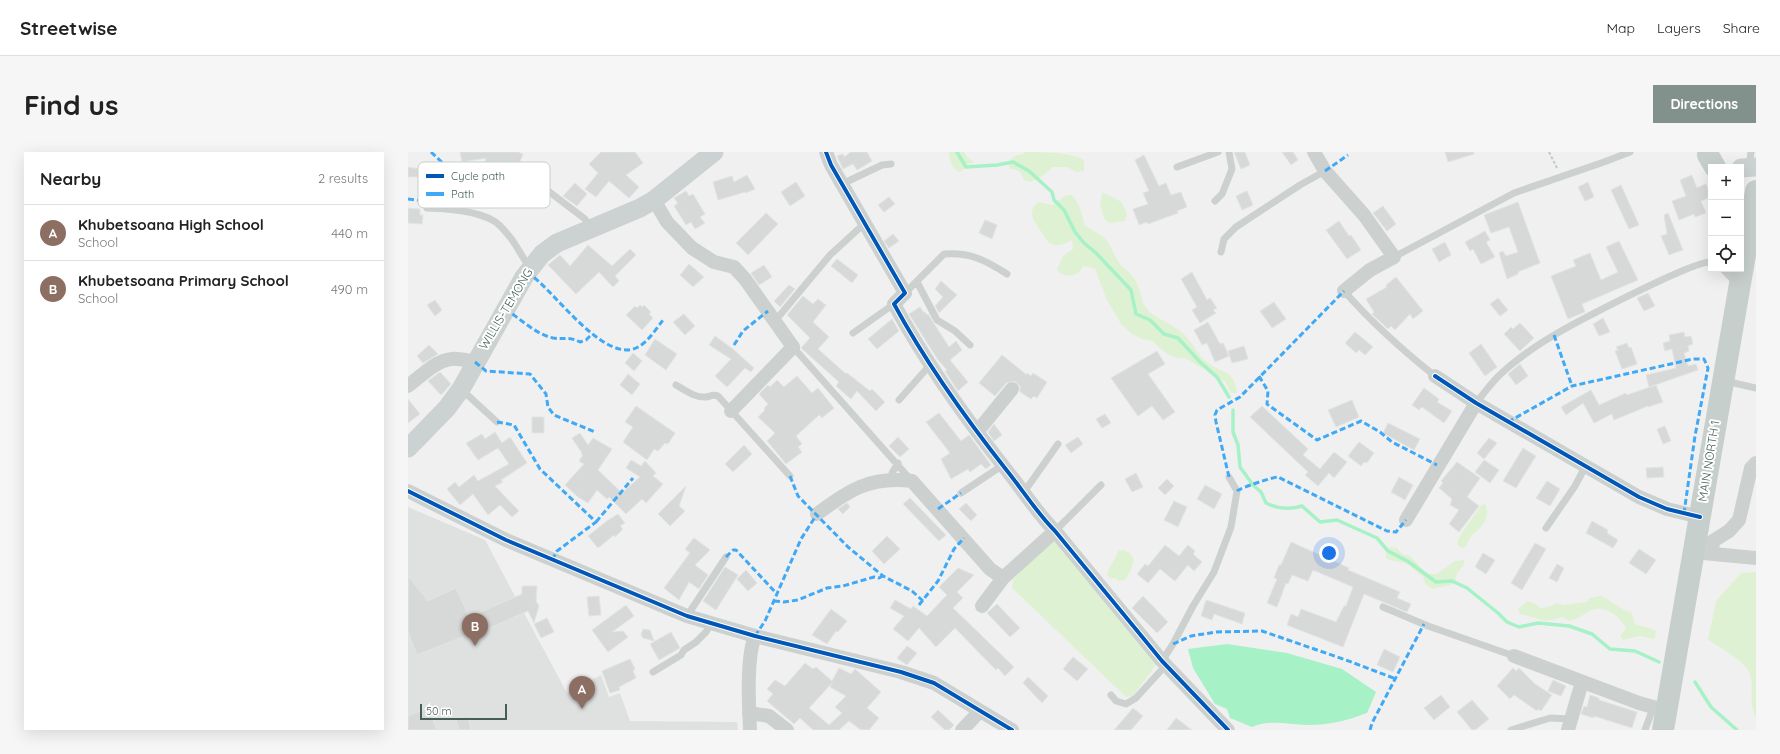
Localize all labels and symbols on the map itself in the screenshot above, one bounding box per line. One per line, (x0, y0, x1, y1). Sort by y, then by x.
legend (418, 162, 550, 208)
text: Cycle path (451, 169, 505, 183)
text: Path (451, 187, 474, 201)
street label: WILLIS-TEMONG (475, 265, 536, 352)
street label: MAIN NORTH 1 (1695, 419, 1722, 503)
your location (1319, 543, 1339, 563)
pin: B (462, 613, 488, 646)
pin: A (569, 676, 595, 709)
scale bar (420, 702, 507, 721)

